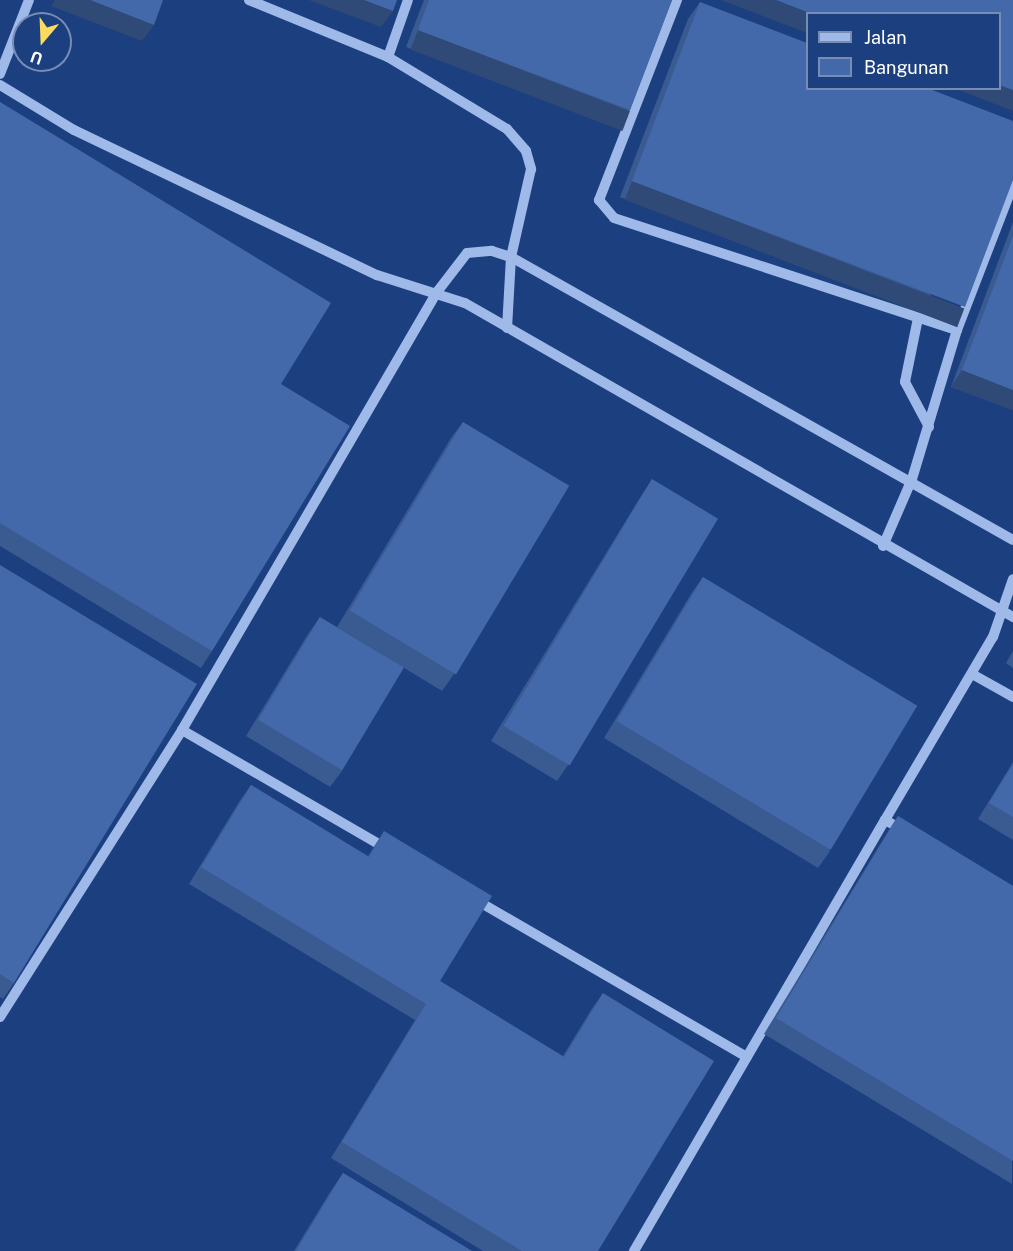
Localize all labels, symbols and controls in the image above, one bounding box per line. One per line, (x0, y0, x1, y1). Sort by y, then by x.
north arrow (12, 12, 72, 72)
legend (806, 12, 1001, 90)
text: Jalan (864, 27, 907, 48)
text: U (28, 47, 45, 68)
text: Bangunan (864, 57, 949, 78)

